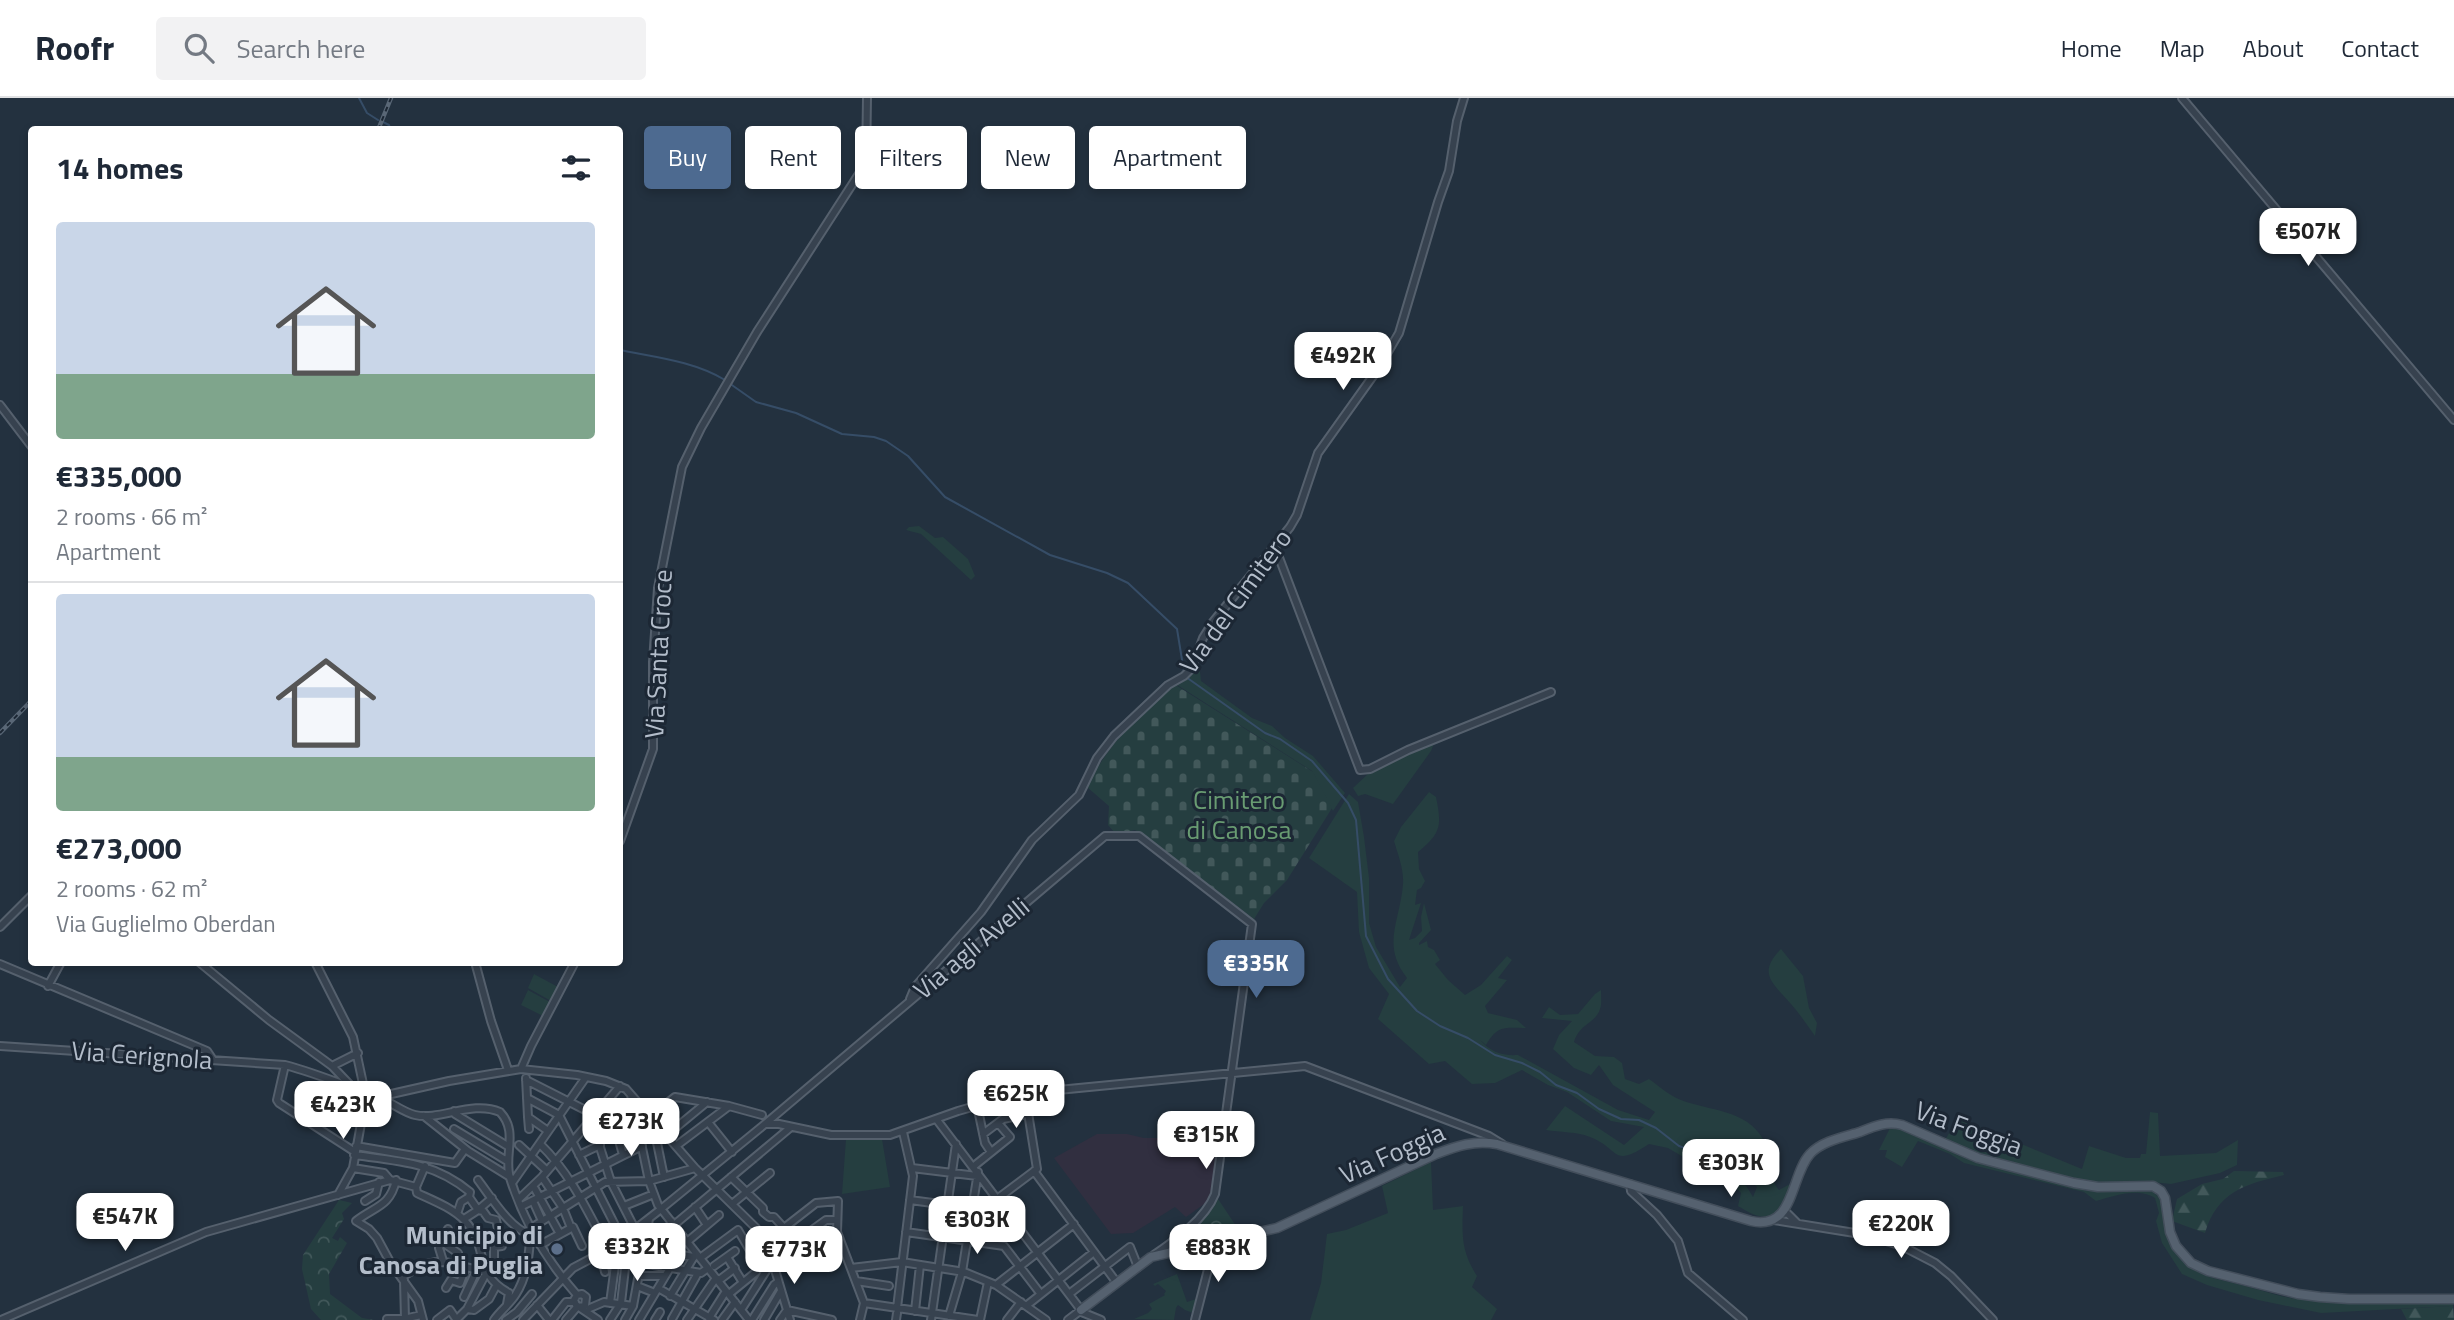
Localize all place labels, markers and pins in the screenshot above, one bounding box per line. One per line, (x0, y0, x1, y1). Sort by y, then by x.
pin: €507K (2259, 208, 2357, 268)
pin: €492K (1294, 332, 1392, 392)
pin: €335K (1207, 940, 1305, 1000)
pin: €625K (967, 1070, 1065, 1130)
pin: €423K (294, 1082, 392, 1141)
pin: €273K (582, 1098, 680, 1158)
pin: €315K (1157, 1112, 1255, 1171)
pin: €303K (1682, 1140, 1780, 1199)
pin: €547K (76, 1194, 174, 1253)
pin: €303K (928, 1196, 1026, 1256)
pin: €220K (1852, 1200, 1950, 1260)
place label: Municipio di Canosa di Puglia (359, 1215, 543, 1284)
pin: €332K (588, 1224, 686, 1283)
pin: €883K (1169, 1224, 1267, 1284)
pin: €773K (745, 1226, 843, 1286)
marker: Municipio di Canosa di Puglia (549, 1241, 565, 1257)

